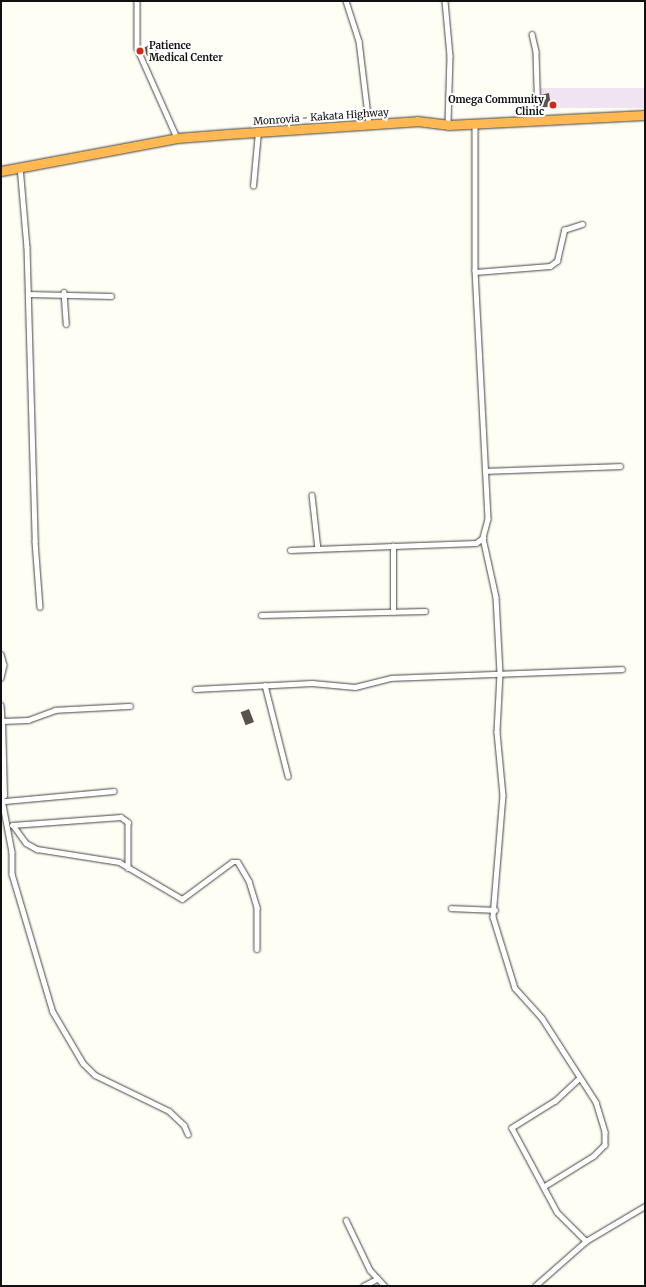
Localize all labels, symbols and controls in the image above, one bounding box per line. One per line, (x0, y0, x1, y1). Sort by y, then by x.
place label: Patience Medical Center (149, 39, 223, 62)
marker: Patience Medical Center (134, 45, 146, 57)
place label: Omega Community Clinic (448, 93, 544, 116)
marker: Omega Community Clinic (547, 99, 559, 111)
street label: Monrovia - Kakata Highway (253, 106, 389, 128)

